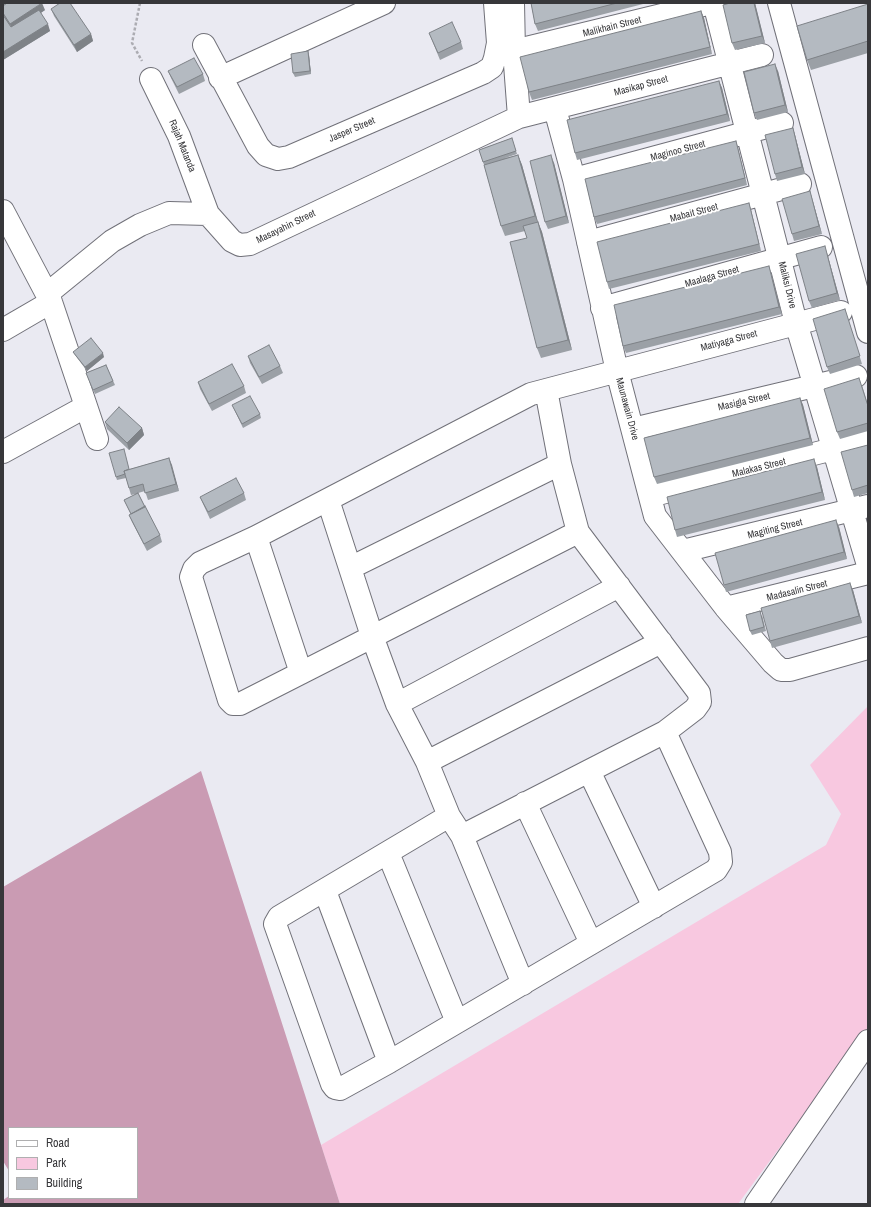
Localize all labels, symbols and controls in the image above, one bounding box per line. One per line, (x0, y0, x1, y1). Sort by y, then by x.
street label: Malikhain Street (582, 14, 642, 40)
street label: Masikap Street (613, 73, 669, 99)
street label: Jasper Street (327, 115, 377, 145)
street label: Rajah Matanda (166, 118, 198, 174)
street label: Maginoo Street (649, 138, 707, 164)
street label: Mabait Street (669, 201, 719, 225)
street label: Masayahin Street (254, 208, 318, 246)
street label: Maliksi Drive (775, 260, 799, 310)
street label: Maalaga Street (684, 264, 740, 290)
street label: Matiyaga Street (699, 328, 759, 354)
street label: Maunawain Drive (613, 376, 641, 442)
street label: Masigla Street (717, 390, 771, 414)
street label: Malakas Street (731, 456, 787, 480)
street label: Magiting Street (746, 516, 804, 542)
street label: Madasalin Street (765, 578, 829, 604)
legend (8, 1127, 138, 1199)
text: Road (46, 1135, 70, 1151)
text: Park (46, 1155, 66, 1171)
text: Building (46, 1175, 82, 1191)

